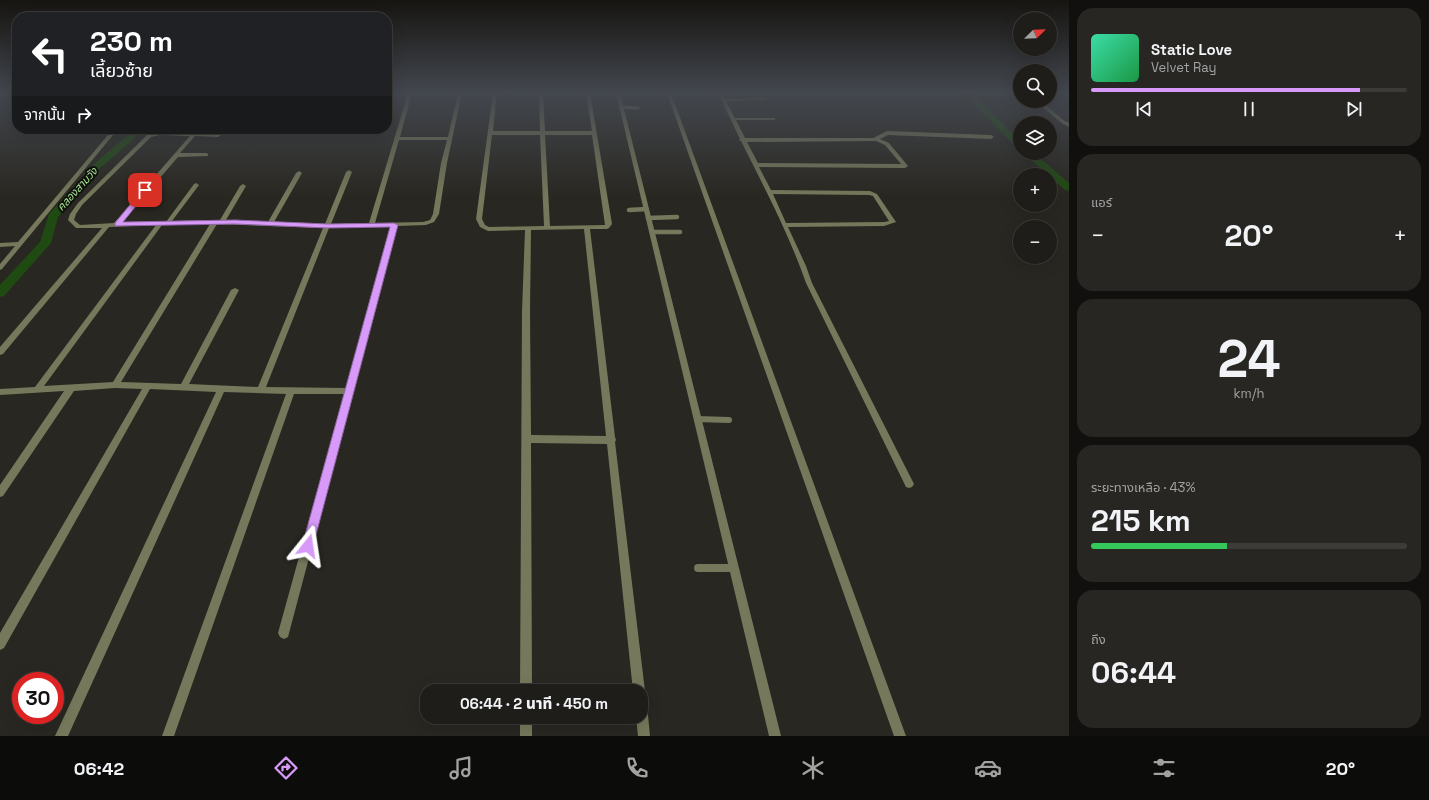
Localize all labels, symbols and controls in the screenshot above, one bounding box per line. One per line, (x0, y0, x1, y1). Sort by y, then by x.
north arrow (1013, 12, 1057, 56)
map controls (1013, 12, 1057, 264)
text: 230 m (90, 23, 173, 59)
icon: left (24, 28, 76, 80)
text: Static Love (1151, 40, 1232, 59)
text: เลี้ยวซ้าย (90, 59, 153, 82)
text: Velvet Ray (1151, 59, 1216, 76)
button: search (1013, 64, 1057, 108)
icon: previous (1133, 98, 1155, 120)
icon: pause (1238, 98, 1260, 120)
icon: next (1343, 98, 1365, 120)
icon: right (73, 104, 95, 126)
text: จากนั้น (24, 105, 65, 124)
button: layers (1013, 116, 1057, 160)
water label: คลองสามวัง (54, 163, 101, 214)
button: + (1013, 168, 1057, 212)
pin (128, 173, 162, 207)
icon: arrive (134, 179, 156, 201)
text: แอร์ (1091, 194, 1112, 211)
text: 20° (1224, 216, 1274, 255)
button: − (1013, 220, 1057, 264)
text: − (1091, 221, 1105, 249)
text: + (1393, 221, 1407, 249)
text: 24 (1217, 326, 1281, 392)
text: km/h (1234, 385, 1264, 402)
text: ระยะทางเหลือ · 43% (1091, 479, 1196, 496)
text: 215 km (1091, 501, 1191, 540)
position arrow (287, 525, 329, 567)
text: ถึง (1091, 631, 1106, 648)
text: 06:44 (1091, 653, 1176, 692)
speed limit sign: 30 (12, 672, 64, 724)
text: 06:44 · 2 นาที · 450 m (460, 694, 608, 713)
icon: directions (272, 754, 300, 782)
icon: music (447, 754, 475, 782)
icon: phone (623, 754, 651, 782)
icon: climate (799, 754, 827, 782)
icon: car (974, 754, 1002, 782)
icon: filters (1150, 754, 1178, 782)
text: 06:42 (74, 757, 124, 780)
text: 20° (1326, 757, 1355, 780)

